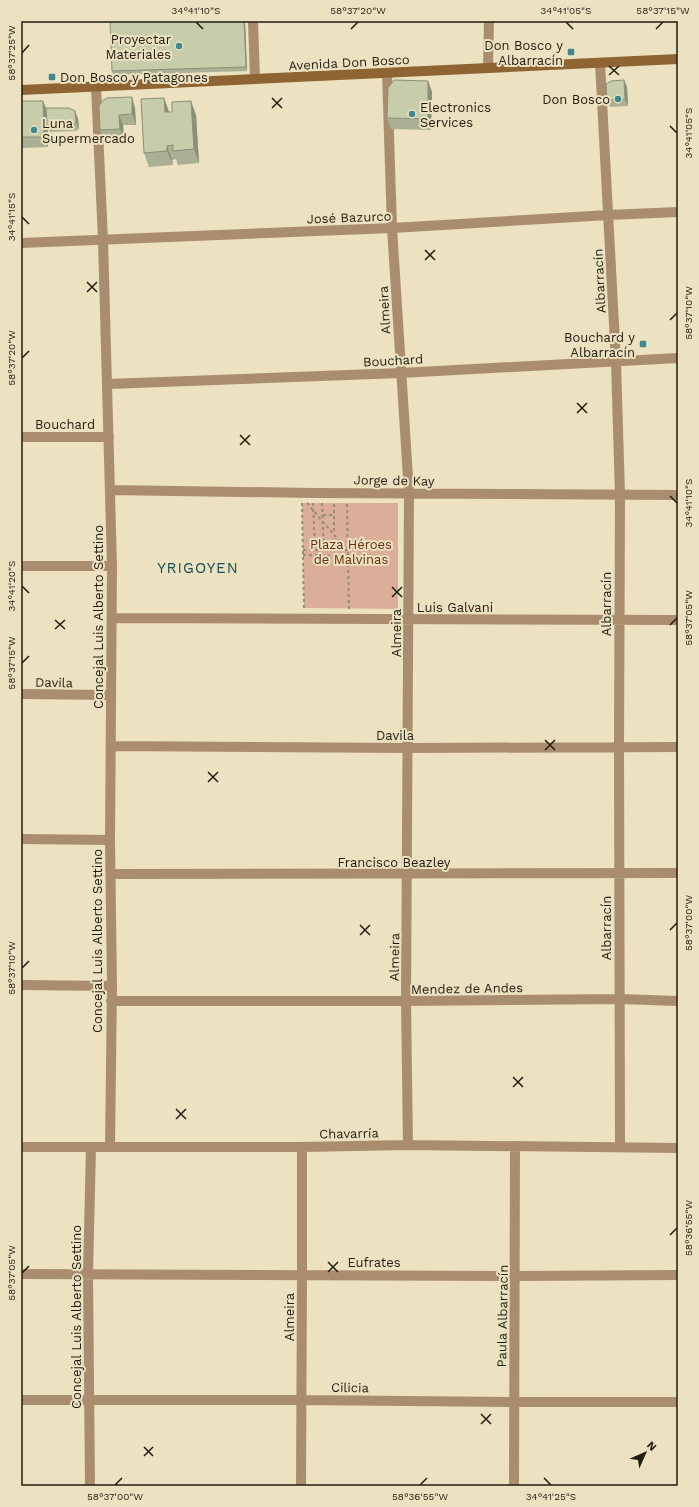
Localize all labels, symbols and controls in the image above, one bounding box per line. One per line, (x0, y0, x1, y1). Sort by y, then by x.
text: 34°41'10"S (171, 5, 221, 16)
text: 58°37'20"W (330, 5, 386, 16)
text: 34°41'05"S (541, 5, 591, 16)
text: 58°37'15"W (636, 5, 690, 16)
text: 58°37'25"W (6, 25, 17, 81)
place label: Proyectar Materiales (105, 32, 171, 62)
place label: Don Bosco y Albarracín (484, 38, 563, 68)
marker: Proyectar Materiales (174, 41, 184, 51)
marker: Don Bosco y Albarracín (566, 47, 576, 57)
street label: Avenida Don Bosco (288, 52, 410, 73)
place label: Don Bosco y Patagones (60, 70, 208, 85)
marker: Don Bosco y Patagones (47, 72, 57, 82)
place label: Don Bosco (542, 92, 610, 107)
marker: Don Bosco (613, 94, 623, 104)
place label: Electronics Services (420, 100, 491, 130)
text: 34°41'05"S (683, 108, 694, 158)
marker: Electronics Services (407, 109, 417, 119)
place label: Luna Supermercado (42, 116, 135, 146)
marker: Luna Supermercado (29, 125, 39, 135)
text: 34°41'15"S (6, 193, 17, 241)
street label: José Bazurco (306, 209, 392, 226)
street label: Albarracín (590, 248, 609, 314)
street label: Almeira (376, 285, 393, 335)
text: 58°37'10"W (683, 286, 694, 340)
text: 58°37'20"W (6, 330, 17, 386)
place label: Bouchard y Albarracín (564, 330, 635, 360)
marker: Bouchard y Albarracín (638, 339, 648, 349)
street label: Bouchard (363, 351, 424, 370)
street label: Bouchard (35, 417, 95, 432)
street label: Jorge de Kay (353, 472, 435, 489)
text: 34°41'10"S (683, 478, 694, 528)
street label: Concejal Luis Alberto Settino (91, 525, 106, 709)
park label: Plaza Héroes de Malvinas (310, 537, 392, 567)
district label: YRIGOYEN (157, 559, 239, 577)
text: 34°41'20"S (6, 561, 17, 611)
street label: Albarracín (599, 572, 614, 636)
text: 58°37'05"W (683, 590, 694, 646)
street label: Luis Galvani (417, 600, 493, 615)
street label: Almeira (389, 608, 404, 657)
text: 58°37'15"W (6, 636, 17, 690)
street label: Davila (35, 675, 74, 690)
street label: Davila (376, 728, 415, 743)
street label: Concejal Luis Alberto Settino (90, 849, 105, 1033)
street label: Francisco Beazley (337, 855, 451, 870)
text: 58°37'00"W (683, 895, 694, 951)
street label: Albarracín (599, 896, 614, 960)
street label: Almeira (387, 932, 402, 981)
text: 58°37'10"W (6, 941, 17, 995)
street label: Mendez de Andes (411, 980, 523, 997)
street label: Chavarría (319, 1125, 380, 1142)
text: 58°36'55"W (683, 1200, 694, 1256)
street label: Concejal Luis Alberto Settino (69, 1225, 84, 1409)
text: 58°37'05"W (6, 1245, 17, 1301)
street label: Eufrates (347, 1255, 401, 1270)
street label: Paula Albarracín (494, 1264, 511, 1368)
street label: Almeira (282, 1292, 297, 1341)
street label: Cilicia (331, 1380, 370, 1395)
north arrow (625, 1433, 665, 1473)
text: N (644, 1439, 659, 1454)
text: 58°37'00"W (87, 1491, 143, 1502)
text: 58°36'55"W (392, 1491, 448, 1502)
text: 34°41'25"S (526, 1491, 576, 1502)

